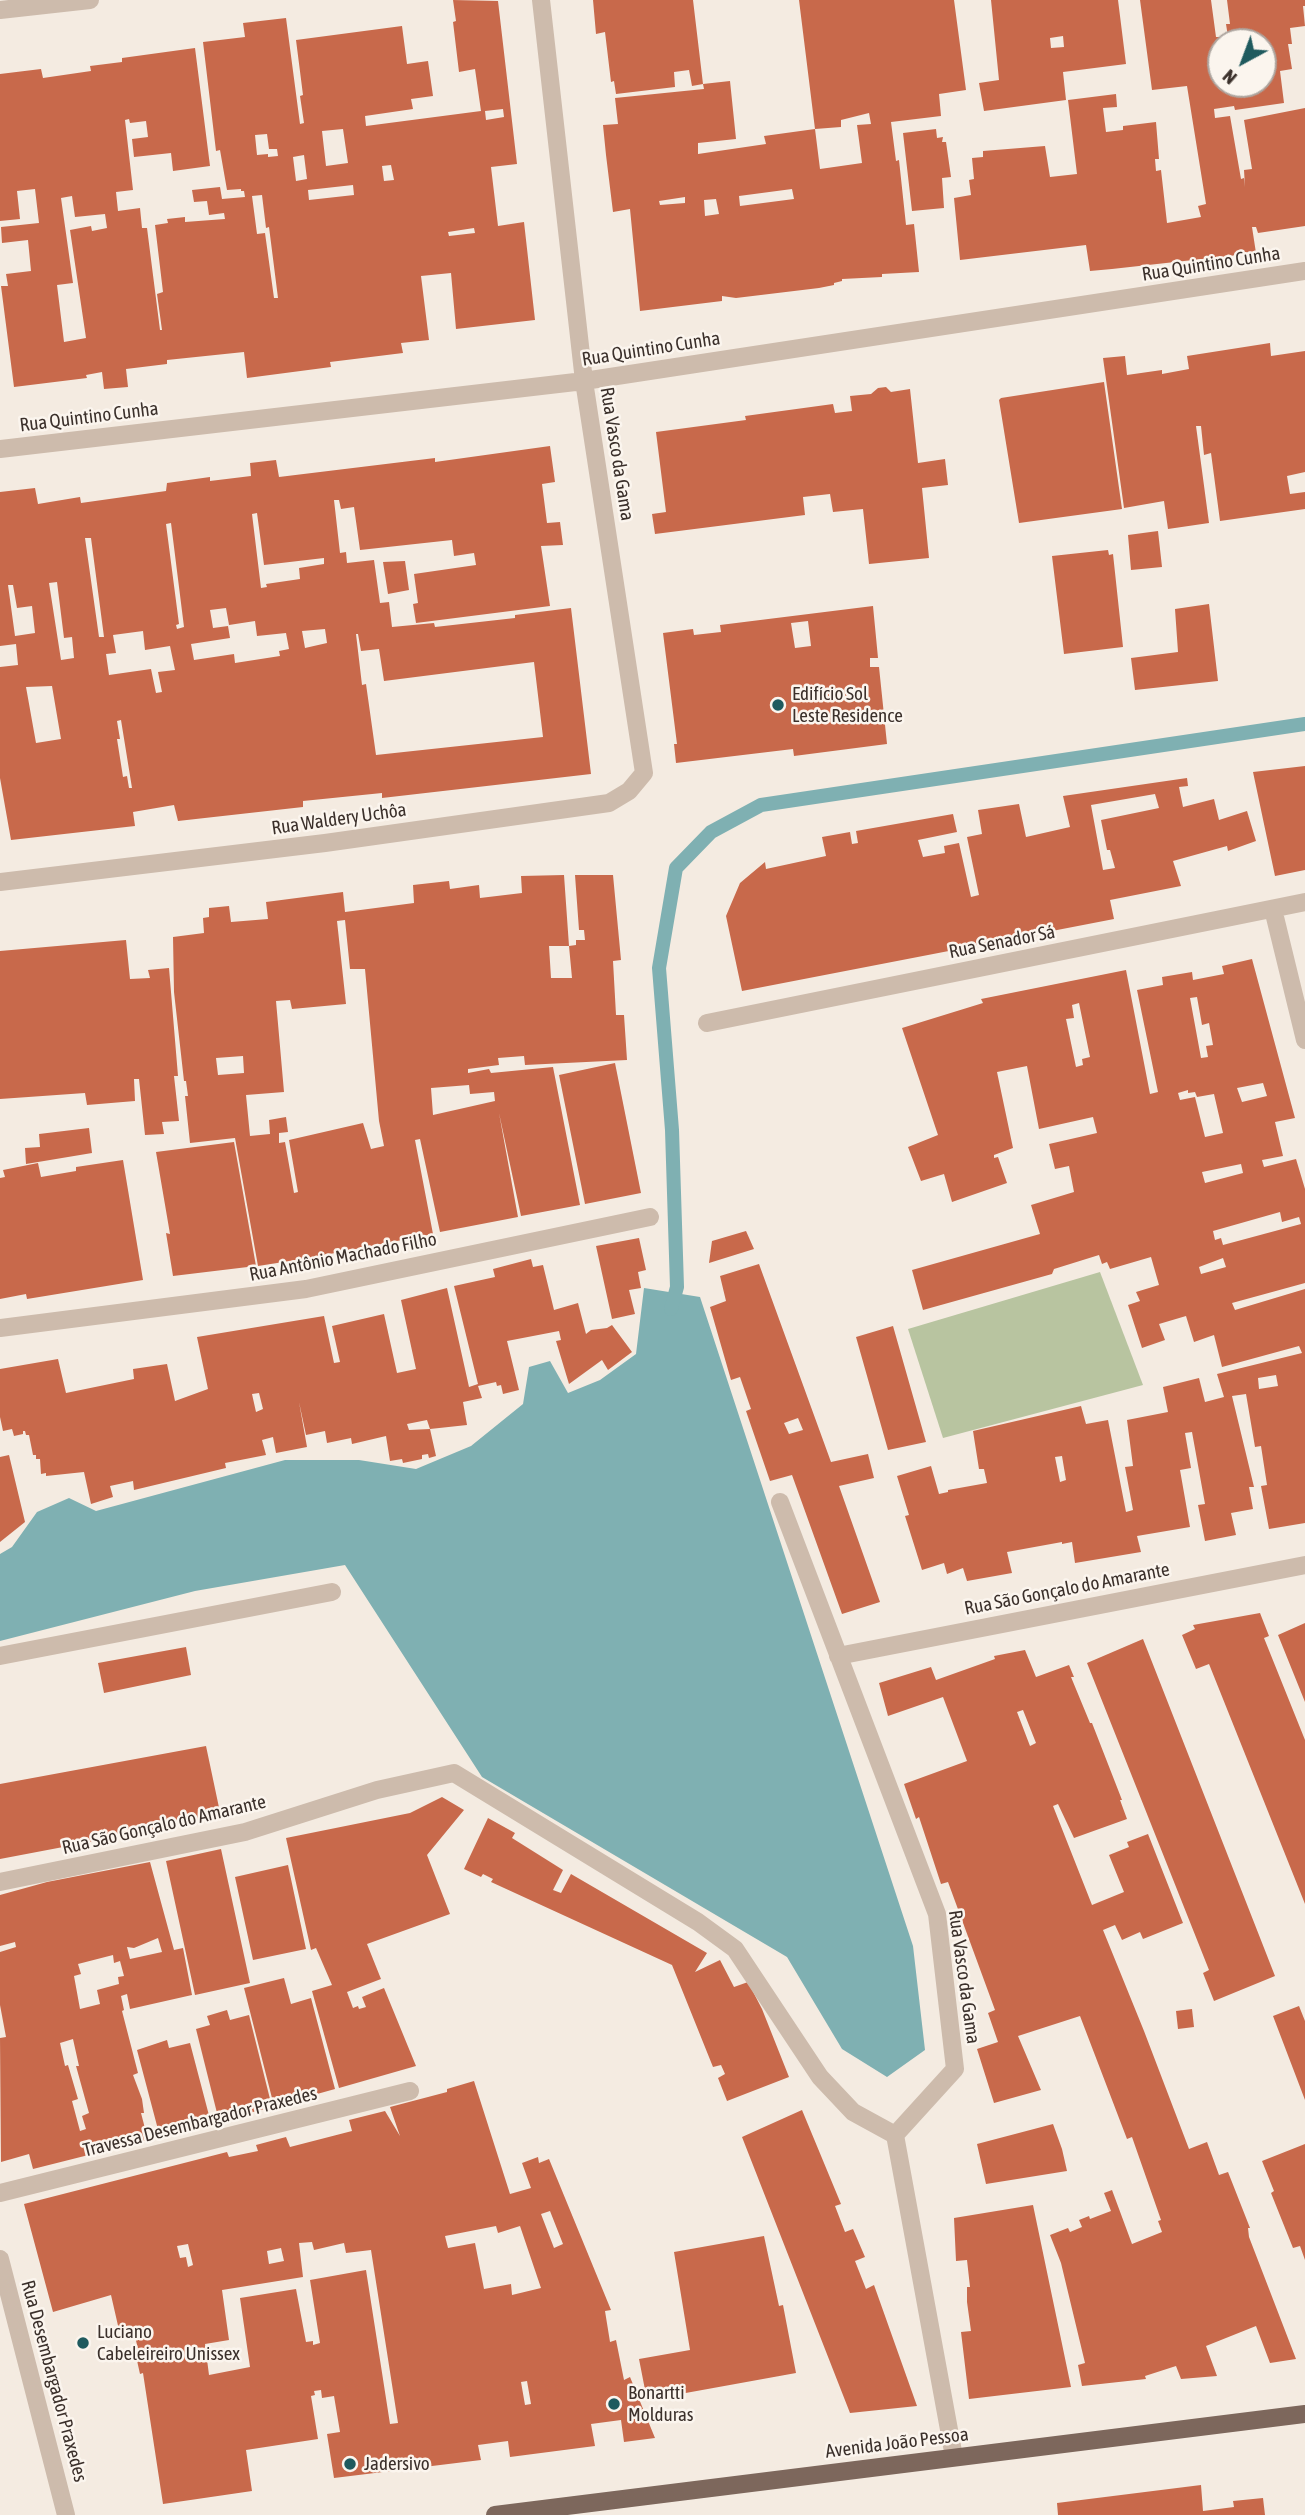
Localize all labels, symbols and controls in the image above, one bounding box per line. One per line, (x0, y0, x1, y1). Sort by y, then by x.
north arrow (1207, 28, 1277, 98)
text: N (1218, 65, 1241, 89)
street label: Rua Quintino Cunha (1140, 242, 1282, 286)
street label: Rua Quintino Cunha (580, 327, 722, 371)
street label: Rua Vasco da Gama (595, 386, 639, 522)
street label: Rua Quintino Cunha (18, 397, 160, 437)
place label: Edifício Sol Leste Residence (792, 683, 903, 727)
marker: Edifício Sol Leste Residence (770, 697, 786, 713)
street label: Rua Waldery Uchôa (270, 798, 408, 840)
street label: Rua Senador Sá (947, 921, 1057, 963)
street label: Rua Antônio Machado Filho (247, 1228, 439, 1286)
street label: Rua São Gonçalo do Amarante (963, 1558, 1171, 1620)
street label: Rua São Gonçalo do Amarante (60, 1790, 268, 1860)
street label: Rua Vasco da Gama (943, 1909, 985, 2045)
street label: Travessa Desembargador Praxedes (81, 2082, 319, 2162)
street label: Rua Desembargador Praxedes (16, 2278, 92, 2484)
place label: Luciano Cabeleireiro Unissex (97, 2321, 240, 2365)
marker: Luciano Cabeleireiro Unissex (75, 2335, 91, 2351)
place label: Bonartti Molduras (628, 2382, 693, 2426)
marker: Bonartti Molduras (606, 2396, 622, 2412)
street label: Avenida João Pessoa (824, 2423, 970, 2463)
place label: Jadersivo (364, 2453, 430, 2475)
marker: Jadersivo (342, 2456, 358, 2472)

